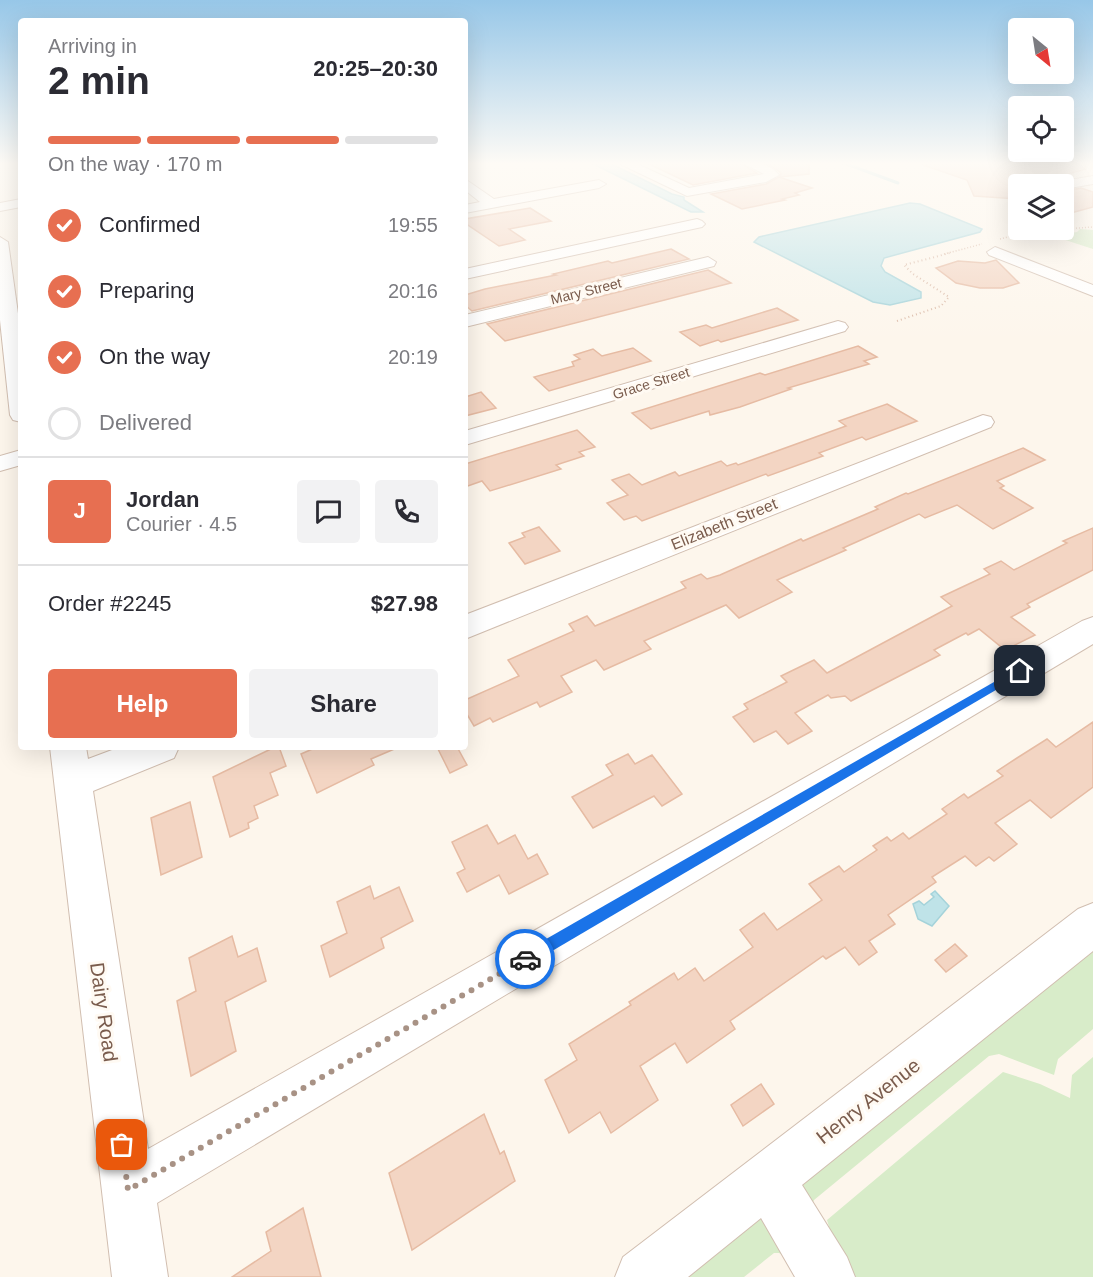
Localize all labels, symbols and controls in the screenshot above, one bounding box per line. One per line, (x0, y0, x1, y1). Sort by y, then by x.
north arrow (1008, 18, 1074, 84)
map controls (1008, 18, 1074, 240)
text: Arriving in (48, 35, 137, 57)
text: 20:25–20:30 (313, 56, 438, 81)
text: 2 min (48, 59, 150, 102)
button: locate (1008, 96, 1074, 162)
text: On the way · 170 m (48, 153, 223, 175)
button: layers (1008, 174, 1074, 240)
icon: check (48, 209, 81, 242)
text: Confirmed (99, 212, 200, 237)
text: 19:55 (388, 214, 438, 236)
street label: Mary Street (549, 274, 623, 308)
icon: check (48, 275, 81, 308)
text: Preparing (99, 278, 194, 303)
text: 20:16 (388, 280, 438, 302)
icon: check (48, 341, 81, 374)
text: On the way (99, 344, 210, 369)
text: 20:19 (388, 346, 438, 368)
street label: Grace Street (611, 364, 691, 402)
text: Delivered (99, 410, 192, 435)
button: chat (297, 480, 360, 543)
button: phone (375, 480, 438, 543)
text: Jordan (126, 487, 199, 512)
street label: Elizabeth Street (668, 495, 780, 553)
text: J (73, 498, 86, 523)
text: Courier · 4.5 (126, 513, 237, 535)
text: Order #2245 (48, 591, 172, 616)
text: $27.98 (371, 591, 438, 616)
pin (994, 645, 1045, 696)
icon: home (1003, 654, 1036, 687)
button: Help (48, 669, 237, 738)
button: Share (249, 669, 438, 738)
courier (495, 929, 555, 989)
icon: car (509, 943, 542, 976)
street label: Dairy Road (86, 961, 122, 1063)
street label: Henry Avenue (812, 1054, 924, 1148)
pin (96, 1119, 147, 1170)
icon: bag (105, 1128, 138, 1161)

